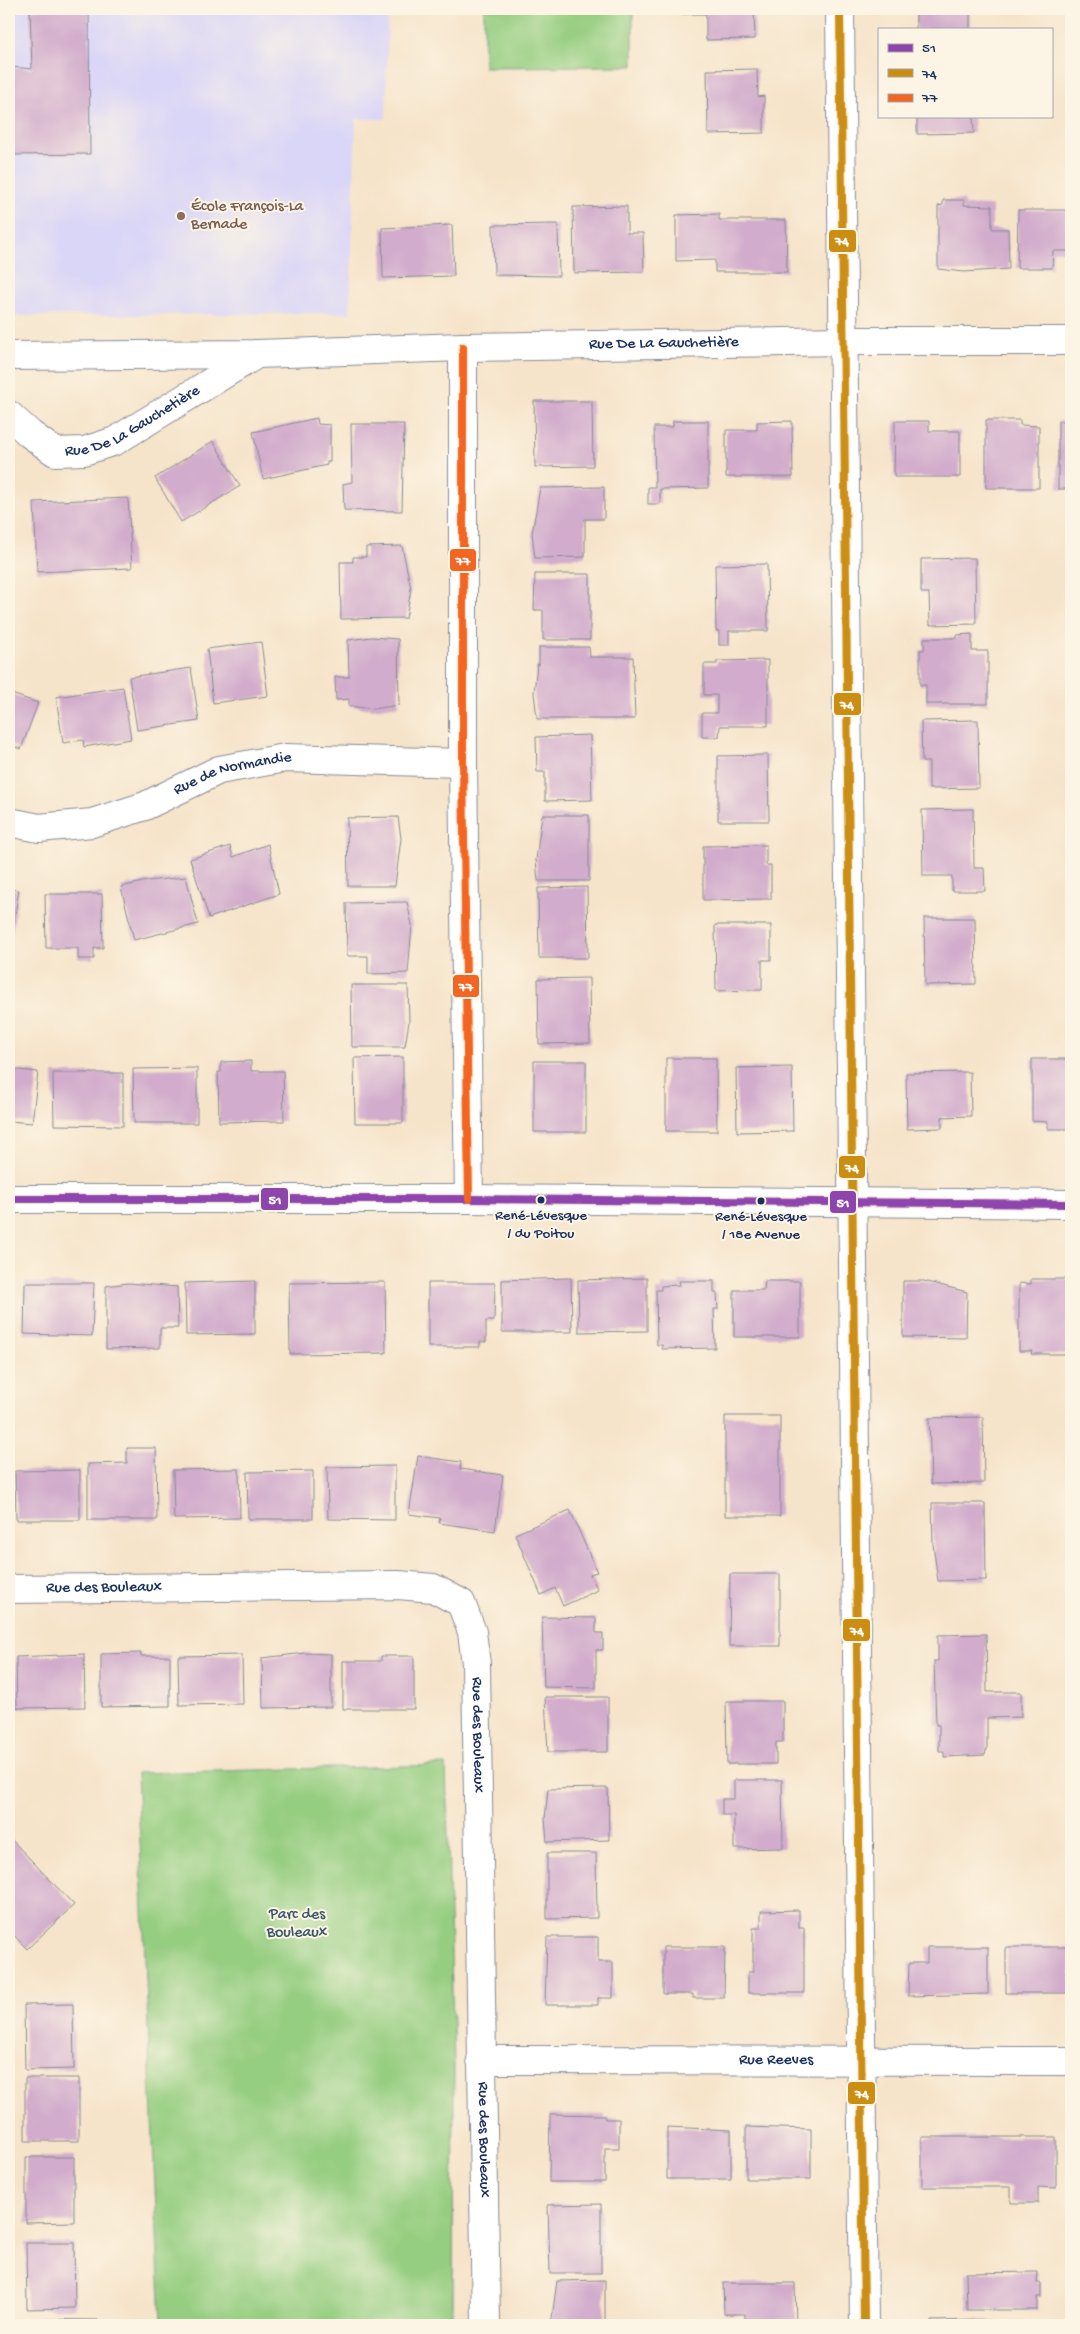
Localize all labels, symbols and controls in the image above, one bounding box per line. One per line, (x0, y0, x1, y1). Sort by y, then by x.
legend (878, 28, 1052, 118)
text: 51 (922, 40, 936, 58)
text: 74 (921, 66, 937, 84)
text: 77 (921, 90, 939, 108)
place label: École François-La Bernade (190, 198, 305, 235)
marker: École François-La Bernade (175, 210, 187, 222)
line badge: 74 (828, 229, 857, 253)
text: 74 (834, 234, 849, 251)
street label: Rue De La Gauchetière (589, 333, 740, 355)
street label: Rue De La Gauchetière (65, 381, 204, 461)
line badge: 77 (449, 548, 477, 572)
text: 77 (455, 554, 471, 571)
line badge: 74 (833, 692, 862, 716)
text: 74 (839, 698, 854, 715)
street label: Rue de Normandie (171, 748, 293, 800)
line badge: 77 (452, 974, 480, 998)
text: 77 (458, 980, 474, 997)
line badge: 74 (838, 1155, 866, 1179)
text: 74 (844, 1161, 859, 1178)
line badge: 51 (260, 1187, 289, 1211)
line badge: 51 (829, 1190, 857, 1214)
text: 51 (268, 1193, 282, 1210)
marker: René-Lévesque / du Poitou (536, 1195, 546, 1205)
marker: René-Lévesque / 18e Avenue (756, 1196, 766, 1206)
text: 51 (836, 1196, 850, 1213)
place label: René-Lévesque / du Poitou (495, 1207, 587, 1243)
place label: René-Lévesque / 18e Avenue (715, 1208, 807, 1244)
street label: Rue des Bouleaux (46, 1578, 163, 1598)
line badge: 74 (842, 1618, 871, 1642)
text: 74 (849, 1624, 864, 1641)
street label: Rue des Bouleaux (467, 1677, 487, 1793)
park label: Parc des Bouleaux (266, 1906, 328, 1943)
street label: Rue Reeves (739, 2051, 814, 2070)
line badge: 74 (847, 2081, 876, 2105)
street label: Rue des Bouleaux (473, 2082, 494, 2198)
text: 74 (854, 2087, 869, 2104)

